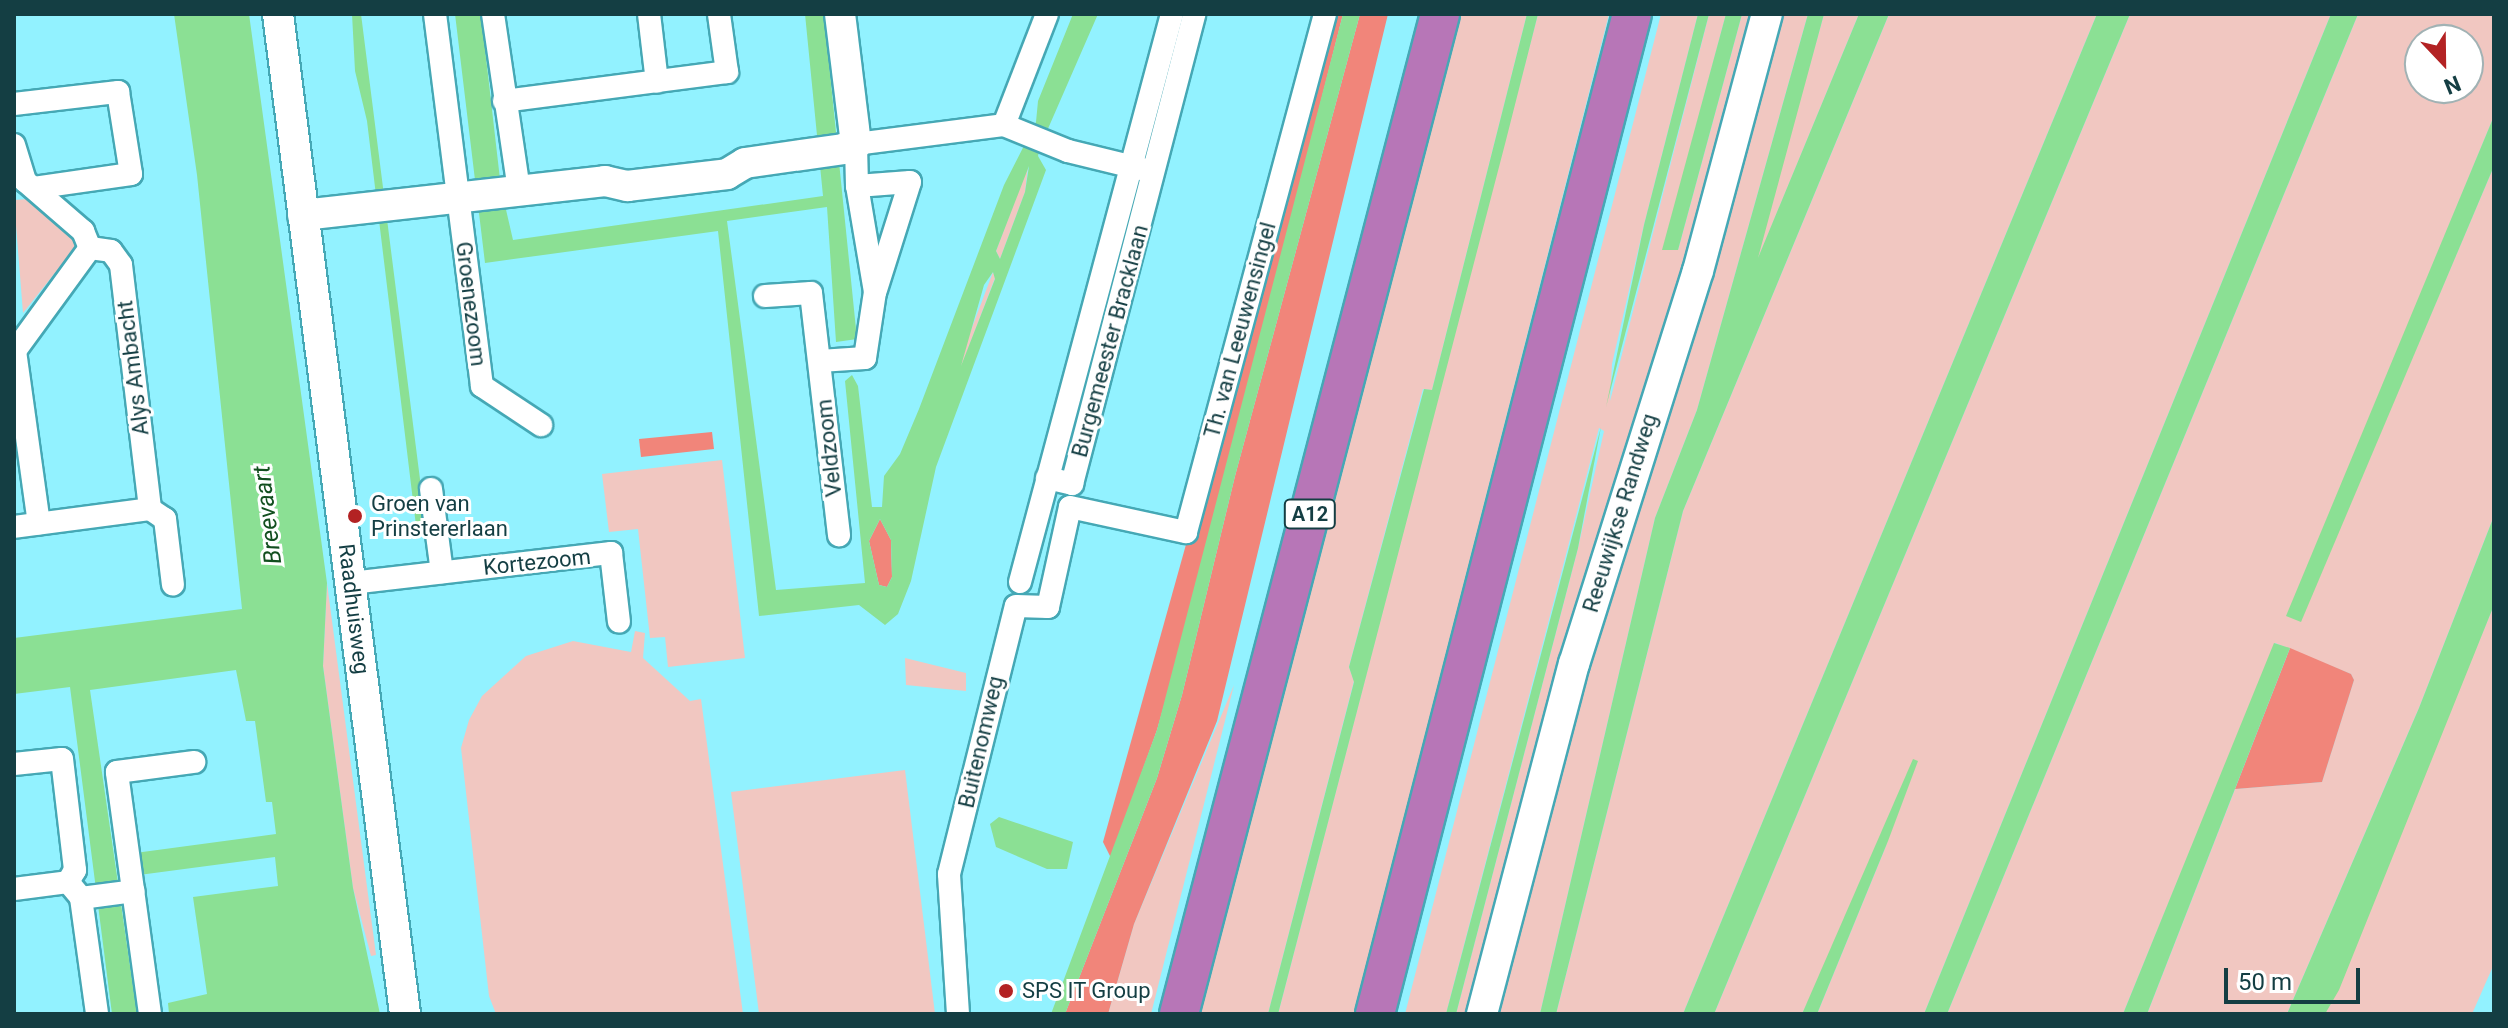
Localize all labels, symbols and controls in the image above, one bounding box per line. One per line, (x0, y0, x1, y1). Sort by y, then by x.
north arrow (2404, 24, 2484, 104)
text: N (2441, 70, 2464, 99)
street label: Th. van Leeuwensingel (1198, 219, 1282, 441)
street label: Burgemeester Bracklaan (1066, 222, 1154, 460)
street label: Groenezoom (450, 240, 492, 368)
street label: Alys Ambacht (112, 299, 154, 437)
street label: Veldzoom (811, 398, 847, 498)
street label: Reeuwijkse Randweg (1577, 410, 1663, 616)
water label: Breevaart (248, 464, 288, 566)
place label: Groen van Prinstererlaan (371, 490, 508, 542)
road number: A12 (1282, 498, 1338, 530)
marker: Groen van Prinstererlaan (346, 507, 364, 525)
street label: Raadhuisweg (333, 542, 375, 676)
street label: Kortezoom (482, 543, 592, 581)
street label: Buitenomweg (953, 673, 1009, 811)
scale bar (2228, 952, 2364, 1002)
text: 50 m (2238, 968, 2292, 996)
place label: SPS IT Group (1022, 978, 1151, 1004)
marker: SPS IT Group (997, 982, 1015, 1000)

